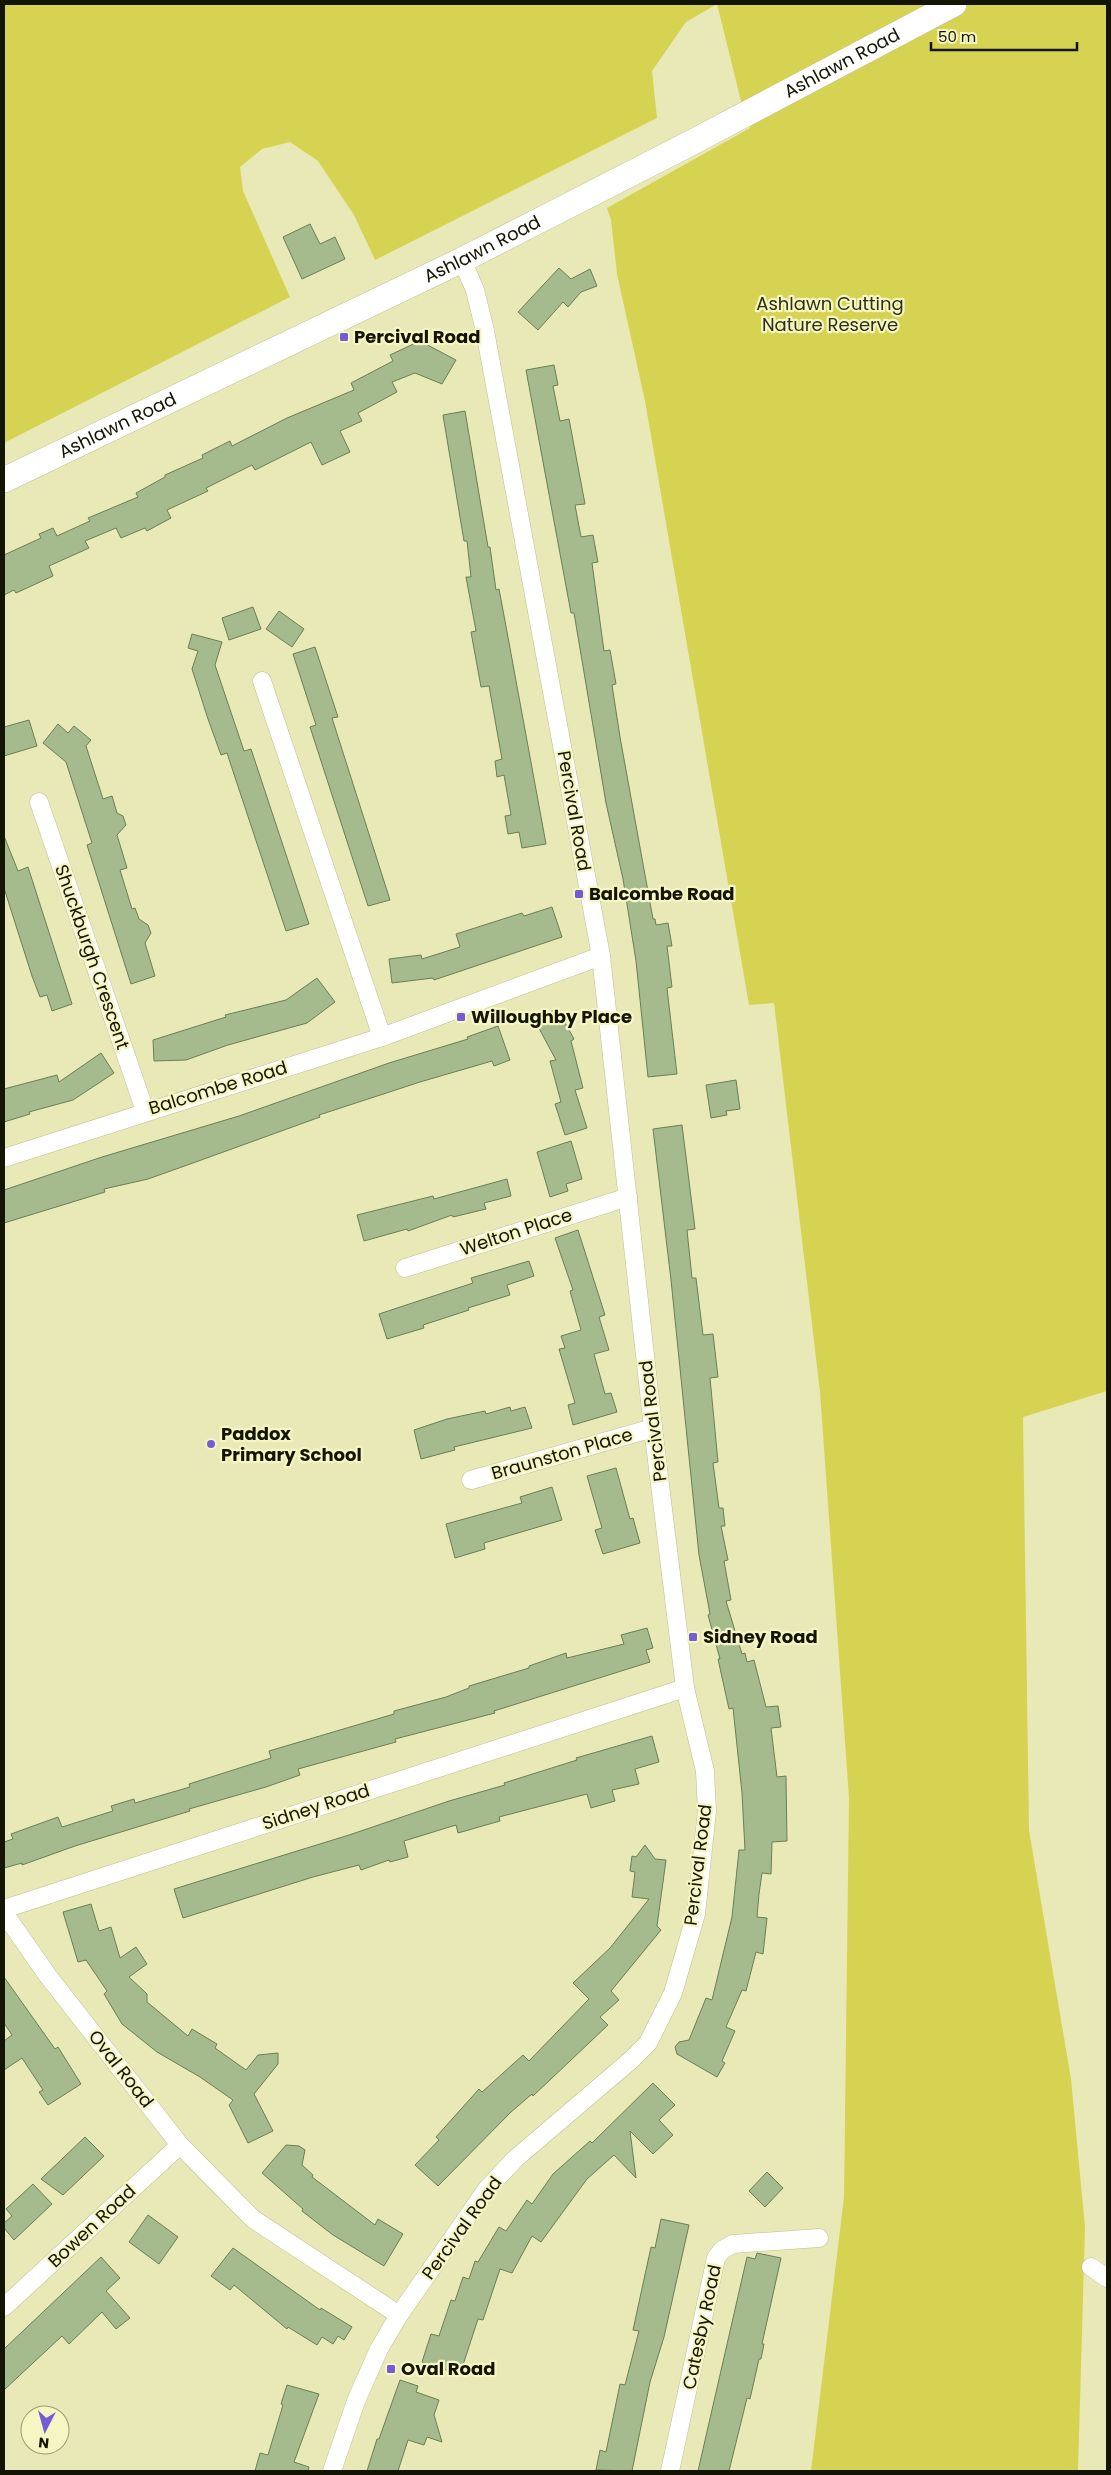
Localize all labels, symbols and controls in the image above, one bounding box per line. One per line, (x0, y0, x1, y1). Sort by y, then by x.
scale bar (931, 20, 1077, 52)
street label: Ashlawn Road (779, 22, 904, 104)
text: 50 m (938, 26, 976, 47)
street label: Ashlawn Road (419, 209, 545, 289)
park label: Ashlawn Cutting Nature Reserve (756, 291, 904, 337)
place label: Percival Road (354, 324, 481, 349)
marker: Percival Road (338, 331, 350, 343)
street label: Ashlawn Road (54, 386, 180, 464)
street label: Percival Road (552, 749, 597, 873)
street label: Shuckburgh Crescent (49, 861, 136, 1053)
place label: Balcombe Road (589, 881, 735, 906)
marker: Balcombe Road (573, 888, 585, 900)
place label: Willoughby Place (471, 1004, 632, 1029)
marker: Willoughby Place (455, 1011, 467, 1023)
street label: Balcombe Road (146, 1055, 290, 1120)
street label: Welton Place (457, 1202, 575, 1261)
street label: Percival Road (633, 1359, 672, 1483)
place label: Paddox Primary School (221, 1421, 362, 1467)
street label: Braunston Place (488, 1421, 635, 1486)
marker: Paddox Primary School (205, 1438, 217, 1450)
place label: Sidney Road (703, 1624, 818, 1649)
marker: Sidney Road (687, 1631, 699, 1643)
street label: Sidney Road (259, 1777, 373, 1836)
street label: Percival Road (678, 1803, 717, 1927)
street label: Oval Road (83, 2025, 160, 2113)
street label: Percival Road (416, 2171, 508, 2284)
street label: Bowen Road (42, 2178, 141, 2273)
street label: Catesby Road (676, 2262, 727, 2392)
place label: Oval Road (401, 2356, 495, 2381)
marker: Oval Road (385, 2363, 397, 2375)
north arrow (20, 2405, 70, 2455)
text: N (37, 2432, 50, 2453)

